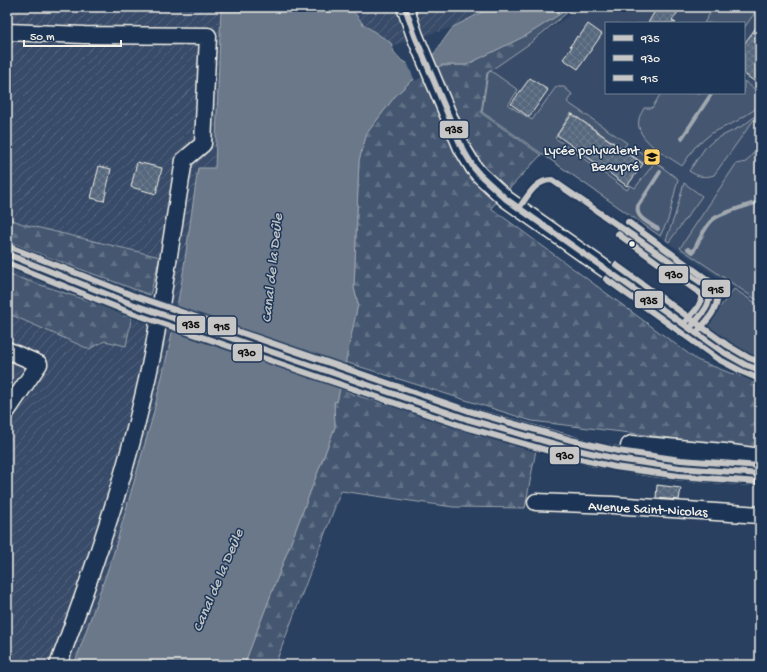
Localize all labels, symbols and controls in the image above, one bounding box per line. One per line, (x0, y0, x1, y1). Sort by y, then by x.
scale bar (24, 22, 121, 48)
legend (605, 22, 745, 94)
text: 50 m (30, 31, 55, 45)
text: 935 (640, 33, 660, 47)
text: 930 (640, 53, 660, 67)
text: 915 (640, 73, 658, 87)
line badge: 935 (439, 120, 469, 139)
text: 935 (444, 125, 463, 137)
place label: Lycée polyvalent Beaupré (544, 143, 640, 176)
school or university icon: Lycée polyvalent Beaupré (642, 147, 662, 167)
water label: Canal de la Deûle (258, 212, 288, 324)
unlabelled marker (627, 239, 637, 249)
line badge: 930 (658, 265, 689, 284)
text: 930 (664, 270, 683, 282)
line badge: 915 (701, 279, 731, 298)
text: 915 (707, 285, 724, 297)
line badge: 935 (634, 290, 664, 309)
text: 935 (639, 296, 658, 308)
line badge: 935 (176, 315, 206, 334)
line badge: 915 (207, 316, 237, 336)
text: 935 (181, 320, 200, 332)
text: 915 (213, 322, 230, 334)
line badge: 930 (232, 343, 263, 362)
text: 930 (237, 348, 256, 360)
line badge: 930 (549, 446, 580, 465)
text: 930 (555, 451, 574, 463)
street label: Avenue Saint-Nicolas (588, 499, 709, 522)
water label: Canal de la Deûle (189, 526, 249, 635)

